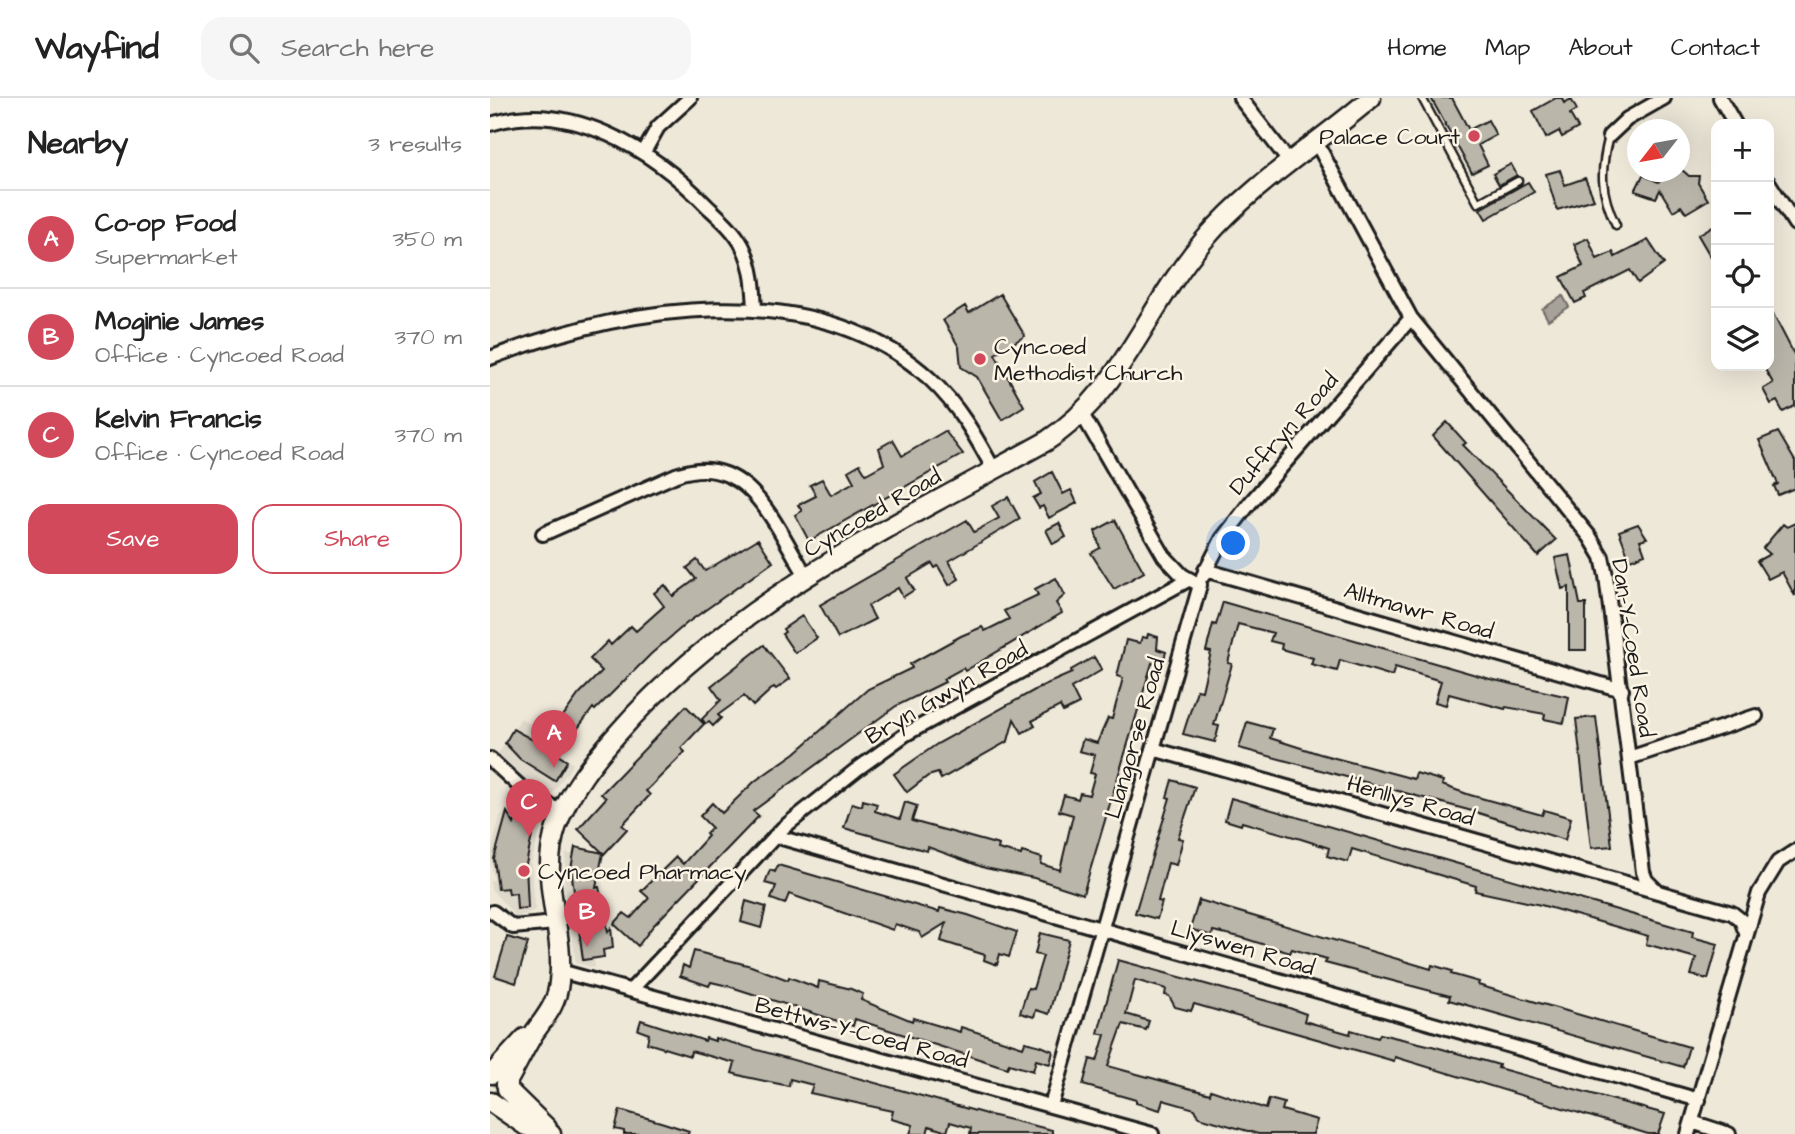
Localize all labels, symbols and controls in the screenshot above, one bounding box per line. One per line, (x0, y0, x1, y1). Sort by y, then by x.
search box (201, 17, 691, 80)
text: Wayfind (35, 25, 159, 71)
icon: search (225, 29, 263, 67)
text: Search here (281, 30, 434, 66)
text: Home (1387, 31, 1447, 65)
text: Map (1485, 31, 1530, 65)
text: About (1568, 31, 1633, 65)
text: Contact (1671, 31, 1760, 65)
north arrow (1627, 119, 1690, 182)
map controls (1711, 119, 1774, 371)
button: + (1711, 119, 1774, 182)
place label: Palace Court (1319, 121, 1461, 153)
text: Nearby (28, 123, 128, 165)
text: 3 results (368, 128, 462, 160)
marker: Palace Court (1466, 128, 1482, 144)
button: − (1711, 182, 1774, 245)
text: Co-op Food (95, 205, 236, 241)
text: A (44, 223, 58, 255)
text: 350 m (392, 223, 462, 255)
text: Supermarket (95, 241, 238, 273)
button: locate (1711, 245, 1774, 308)
text: Moginie James (95, 303, 264, 339)
button: layers (1711, 308, 1774, 371)
text: B (43, 321, 59, 353)
text: 370 m (395, 321, 462, 353)
place label: Cyncoed Methodist Church (994, 331, 1183, 389)
text: Office · Cyncoed Road (95, 339, 344, 371)
marker: Cyncoed Methodist Church (972, 351, 988, 367)
street label: Duffryn Road (1222, 365, 1347, 502)
text: Kelvin Francis (95, 401, 262, 437)
text: C (43, 419, 59, 451)
text: 370 m (395, 419, 462, 451)
text: Office · Cyncoed Road (95, 437, 344, 469)
street label: Cyncoed Road (798, 460, 948, 566)
button: Save (28, 504, 238, 574)
button: Share (252, 504, 462, 574)
your location (1216, 526, 1250, 560)
street label: Dan-Y-Coed Road (1603, 557, 1663, 740)
street label: Alltmawr Road (1340, 574, 1497, 648)
street label: Bryn Gwyn Road (859, 633, 1034, 753)
street label: Llangorse Road (1097, 654, 1174, 823)
pin: A (531, 710, 577, 768)
street label: Henllys Road (1343, 767, 1478, 835)
pin: C (506, 779, 552, 837)
place label: Cyncoed Pharmacy (538, 856, 747, 889)
marker: Cyncoed Pharmacy (516, 863, 532, 879)
pin: B (564, 889, 610, 947)
street label: Llyswen Road (1167, 912, 1319, 985)
street label: Bettws-Y-Coed Road (752, 989, 972, 1077)

